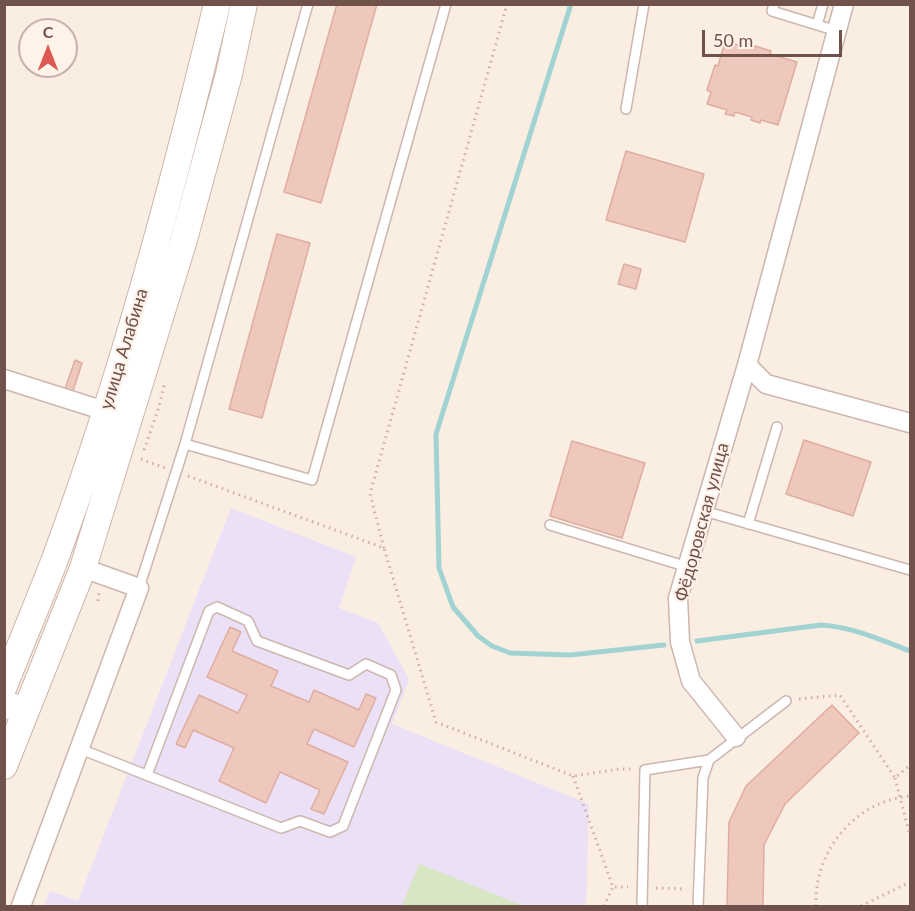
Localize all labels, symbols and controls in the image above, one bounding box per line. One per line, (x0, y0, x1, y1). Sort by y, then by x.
north arrow (18, 18, 78, 78)
scale bar (705, 18, 844, 56)
text: С (43, 22, 53, 41)
text: 50 m (713, 29, 753, 51)
street label: улица Алабина (95, 286, 153, 412)
street label: Фёдоровская улица (670, 440, 734, 604)

